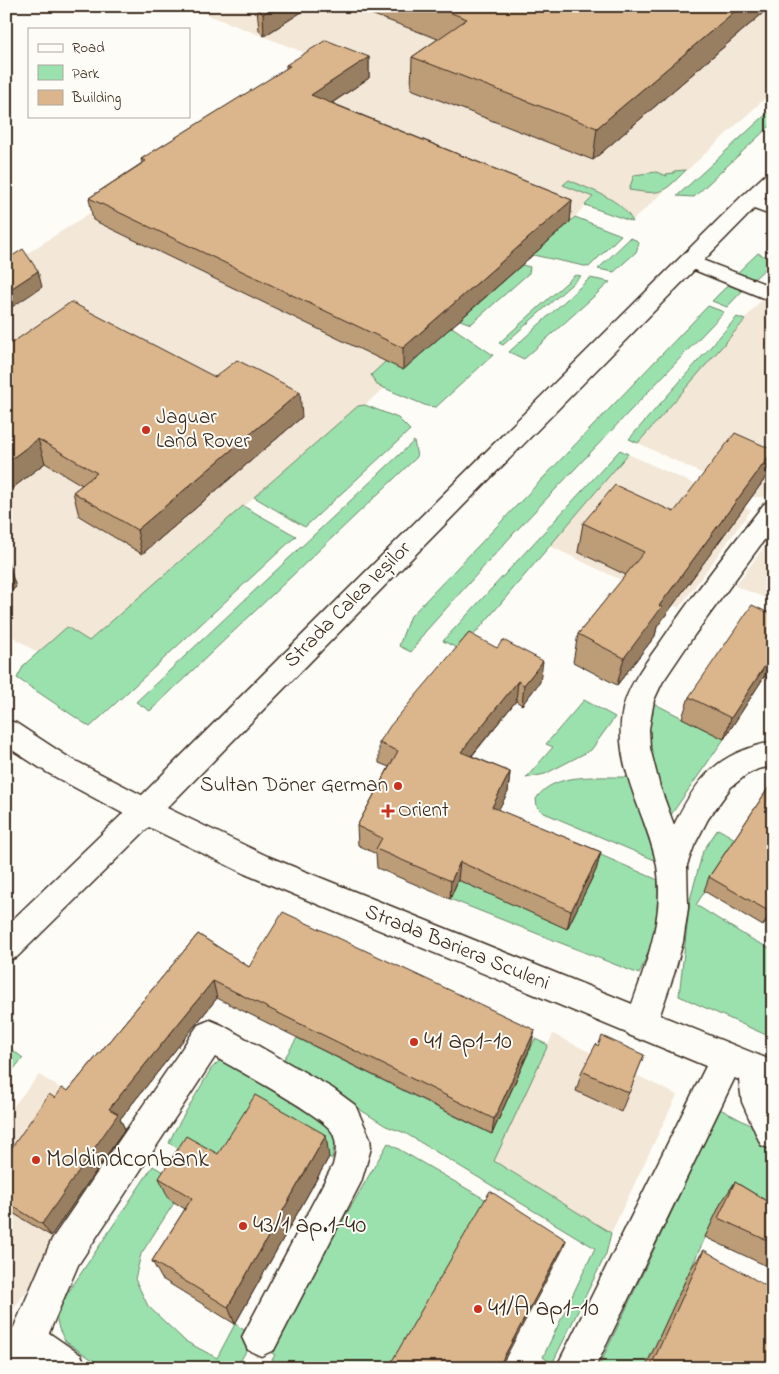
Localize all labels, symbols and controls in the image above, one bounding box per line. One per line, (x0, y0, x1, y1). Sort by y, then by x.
legend (28, 28, 190, 118)
text: Road (72, 37, 105, 59)
text: Park (72, 63, 100, 85)
text: Building (71, 87, 121, 110)
place label: Jaguar Land Rover (156, 403, 250, 457)
marker: Jaguar Land Rover (140, 424, 152, 436)
street label: Strada Calea Ieșilor (278, 534, 419, 675)
place label: Sultan Döner German (200, 771, 388, 801)
marker: Sultan Döner German (392, 780, 404, 792)
place label: Orient (398, 796, 449, 826)
marker: Orient (382, 805, 394, 817)
street label: Strada Bariera Sculeni (360, 897, 554, 999)
place label: 41 ap1-10 (424, 1024, 512, 1060)
marker: 41 ap1-10 (408, 1036, 420, 1048)
place label: Moldindconbank (46, 1142, 209, 1178)
marker: Moldindconbank (30, 1154, 42, 1166)
place label: 43/1 ap.1-40 (253, 1208, 366, 1244)
marker: 43/1 ap.1-40 (237, 1220, 249, 1232)
place label: 41/A ap1-10 (488, 1291, 599, 1327)
marker: 41/A ap1-10 (472, 1303, 484, 1315)

